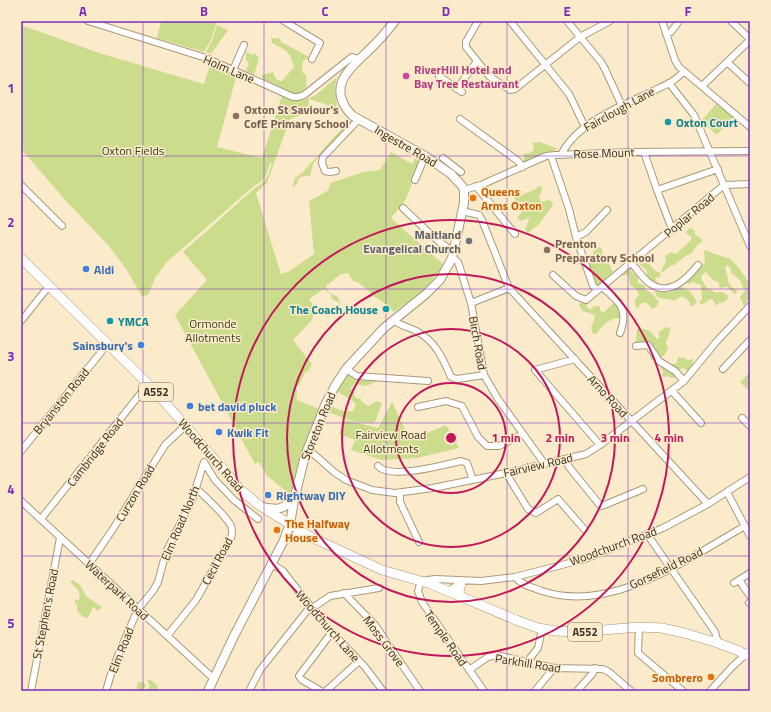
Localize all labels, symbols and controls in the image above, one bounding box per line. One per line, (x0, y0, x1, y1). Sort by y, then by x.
text: A (79, 1, 87, 21)
text: B (200, 1, 208, 21)
text: C (321, 1, 329, 21)
text: D (442, 1, 450, 21)
text: E (563, 1, 571, 21)
text: F (685, 1, 692, 21)
street label: Holm Lane (200, 50, 258, 88)
place label: RiverHill Hotel and Bay Tree Restaurant (414, 60, 520, 93)
marker: RiverHill Hotel and Bay Tree Restaurant (401, 71, 411, 81)
text: 1 (7, 78, 15, 98)
street label: Fairclough Lane (580, 82, 658, 136)
place label: Oxton St Saviour's CofE Primary School (244, 100, 349, 133)
marker: Oxton St Saviour's CofE Primary School (231, 111, 241, 121)
place label: Oxton Court (676, 113, 738, 132)
marker: Oxton Court (663, 117, 673, 127)
street label: Ingestre Road (371, 120, 441, 172)
park label: Oxton Fields (102, 141, 165, 160)
street label: Rose Mount (573, 142, 636, 164)
place label: Queens Arms Oxton (481, 182, 542, 215)
street label: Poplar Road (659, 188, 719, 242)
marker: Queens Arms Oxton (468, 193, 478, 203)
text: 2 (7, 212, 15, 232)
place label: Maitland Evangelical Church (363, 225, 461, 258)
place label: Prenton Preparatory School (555, 234, 654, 267)
marker: Maitland Evangelical Church (464, 236, 474, 246)
marker: Prenton Preparatory School (542, 245, 552, 255)
place label: Aldi (94, 260, 114, 279)
marker: Aldi (81, 264, 91, 274)
place label: The Coach House (290, 300, 378, 319)
marker: The Coach House (381, 304, 391, 314)
place label: YMCA (118, 312, 149, 331)
park label: Ormonde Allotments (185, 314, 241, 347)
street label: Birch Road (464, 315, 492, 371)
marker: YMCA (105, 316, 115, 326)
place label: Sainsbury's (73, 336, 133, 355)
marker: Sainsbury's (136, 340, 146, 350)
text: 3 (7, 346, 15, 366)
street label: Bryanston Road (28, 364, 94, 438)
street label: Arno Road (583, 370, 633, 422)
road number: A552 (139, 383, 173, 401)
street label: Storeton Road (296, 389, 340, 463)
place label: bet david pluck (198, 397, 277, 416)
marker: bet david pluck (185, 401, 195, 411)
street label: Cambridge Road (62, 413, 128, 491)
street label: Woodchurch Road (174, 414, 248, 496)
place label: Kwik Fit (227, 423, 270, 442)
park label: Fairview Road Allotments (356, 425, 426, 458)
marker: Kwik Fit (214, 427, 224, 437)
text: 1 min (491, 428, 521, 447)
text: 2 min (545, 428, 575, 447)
text: 3 min (600, 428, 630, 447)
text: 4 min (654, 428, 684, 447)
centre of rings (444, 431, 458, 445)
street label: Fairview Road (501, 448, 575, 482)
street label: Curzon Road (110, 461, 160, 525)
text: 4 (7, 479, 15, 499)
street label: Elm Road North (156, 483, 204, 563)
place label: Rightway DIY (276, 486, 346, 505)
marker: Rightway DIY (263, 490, 273, 500)
place label: The Halfway House (285, 514, 350, 547)
street label: Woodchurch Road (567, 521, 659, 571)
marker: The Halfway House (272, 525, 282, 535)
street label: Cecil Road (196, 534, 238, 588)
street label: Gorsefield Road (626, 542, 706, 594)
street label: Waterpark Road (81, 555, 153, 625)
street label: St Stephen's Road (27, 567, 63, 661)
street label: Woodchurch Lane (291, 586, 365, 666)
street label: Temple Road (420, 606, 472, 670)
street label: Moss Grove (358, 612, 410, 670)
text: 5 (7, 613, 15, 633)
road number: A552 (568, 623, 602, 641)
street label: Elm Road (103, 624, 139, 676)
street label: Parkhill Road (494, 648, 562, 678)
place label: Sombrero (652, 668, 703, 687)
marker: Sombrero (706, 672, 716, 682)

